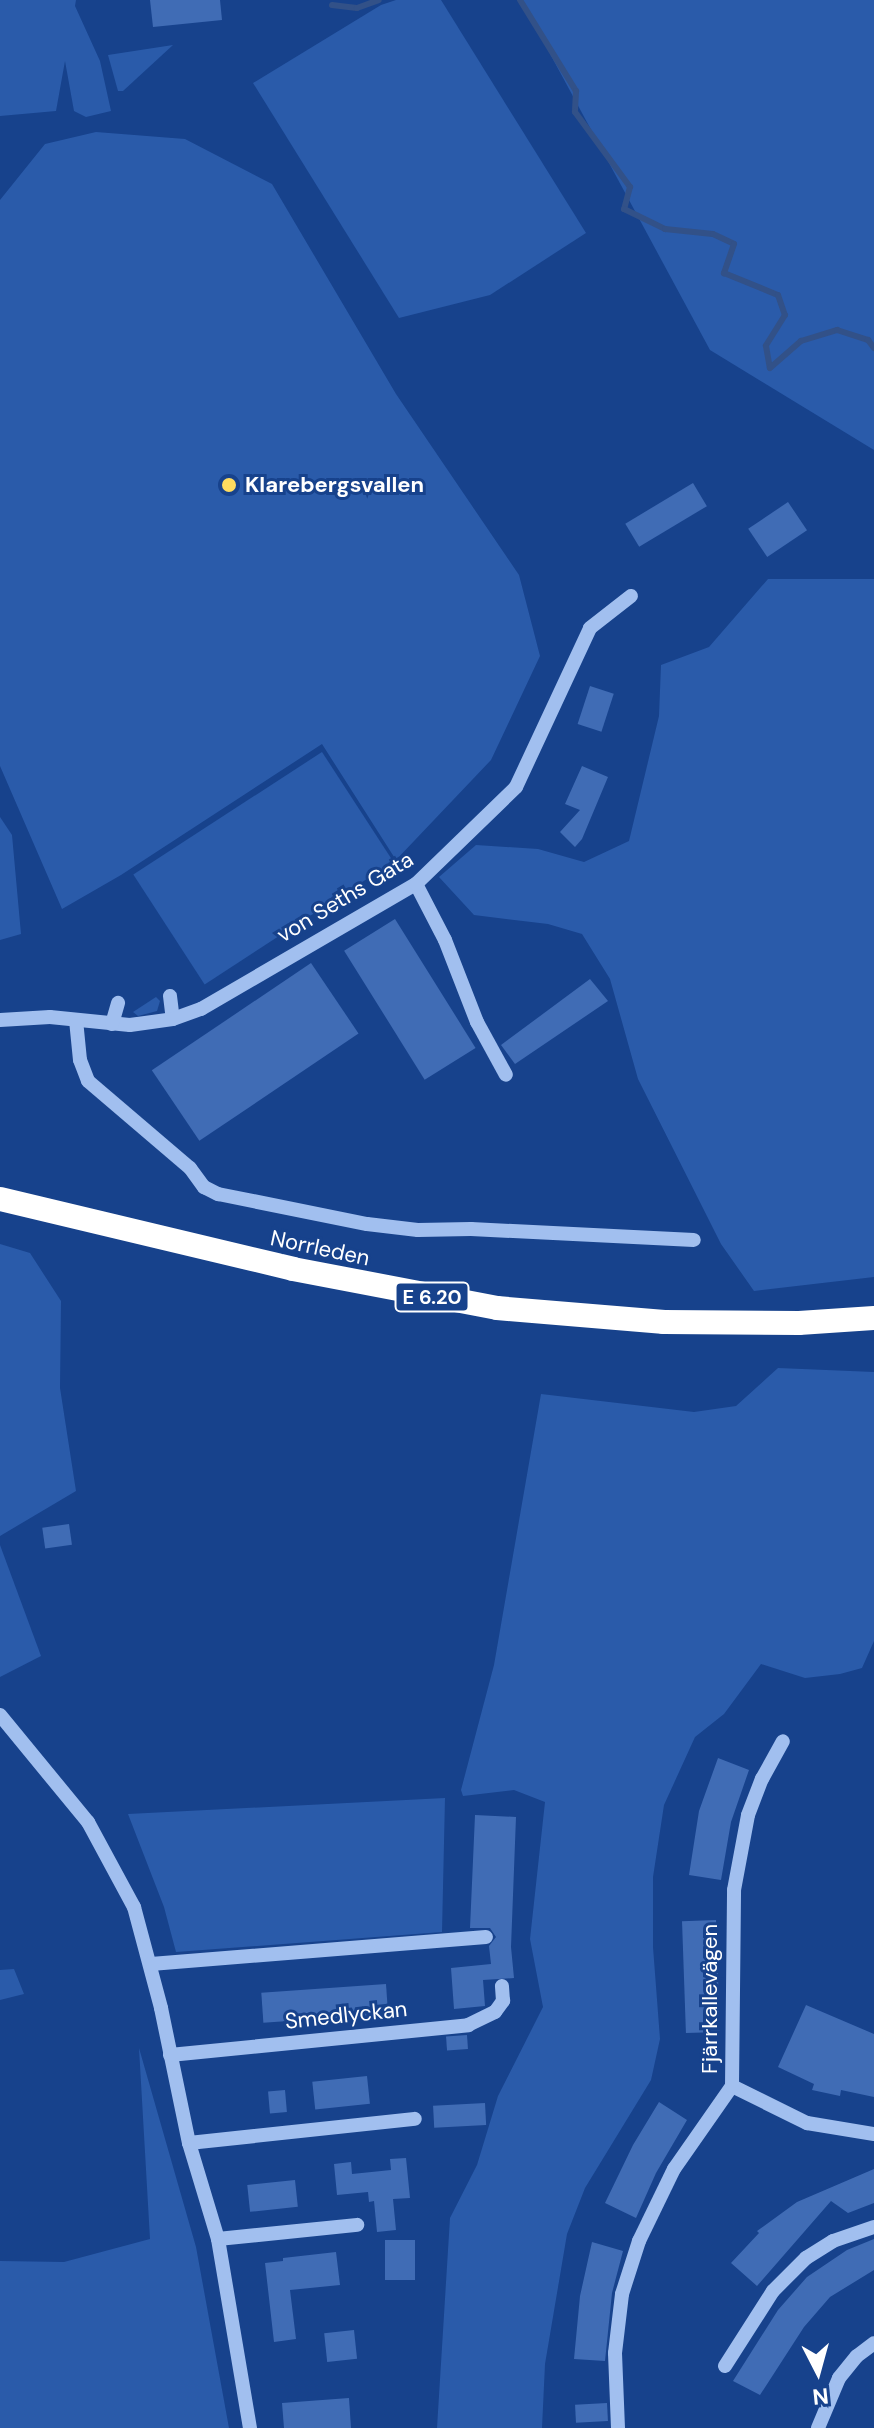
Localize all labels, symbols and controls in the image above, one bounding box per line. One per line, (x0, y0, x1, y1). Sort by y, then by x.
place label: Klarebergsvallen (245, 472, 424, 498)
marker: Klarebergsvallen (220, 476, 238, 494)
street label: von Seths Gata (272, 846, 418, 948)
street label: Norrleden (268, 1225, 372, 1271)
road number: E 6.20 (394, 1281, 470, 1313)
street label: Fjärrkallevägen (697, 1924, 723, 2074)
street label: Smedlyckan (283, 1995, 409, 2035)
north arrow (778, 2332, 858, 2412)
text: N (811, 2381, 830, 2412)

